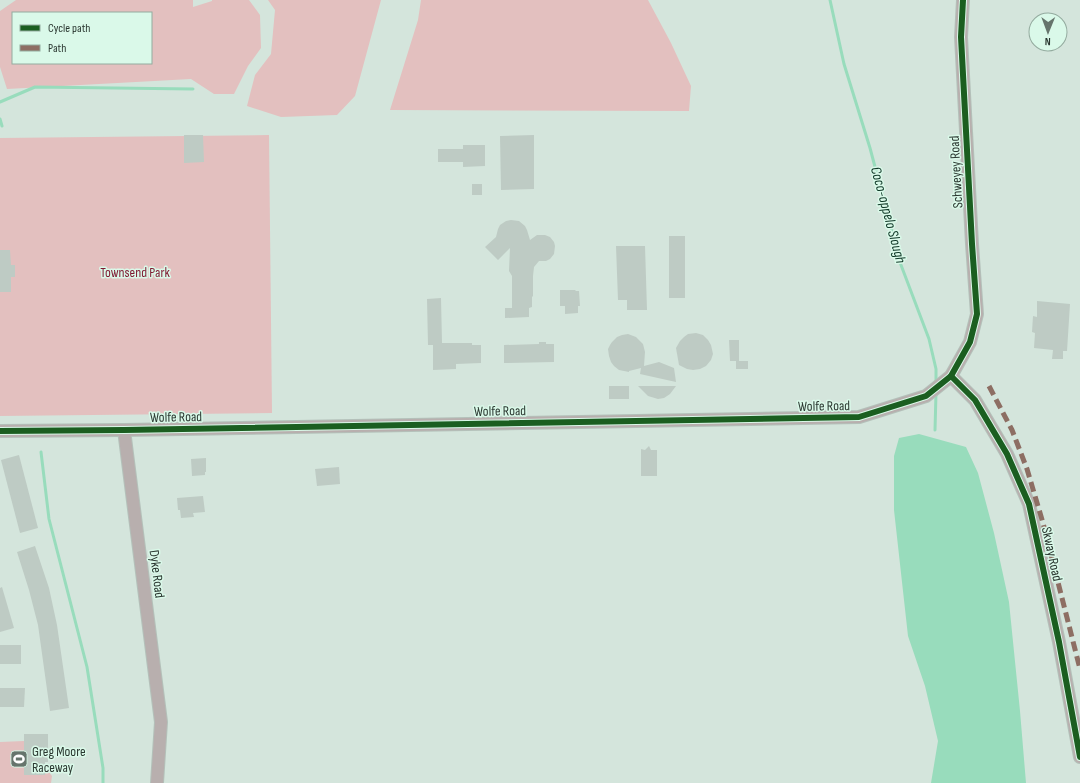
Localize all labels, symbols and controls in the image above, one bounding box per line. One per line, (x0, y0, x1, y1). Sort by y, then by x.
legend (12, 12, 152, 64)
north arrow (1028, 12, 1068, 52)
text: Cycle path (48, 21, 90, 36)
text: N (1045, 35, 1051, 48)
text: Path (48, 41, 66, 56)
street label: Schweyey Road (946, 135, 966, 209)
water label: Coco-oppelo Slough (866, 165, 910, 265)
park label: Townsend Park (100, 264, 170, 281)
street label: Wolfe Road (798, 397, 850, 415)
street label: Wolfe Road (474, 402, 526, 420)
street label: Wolfe Road (150, 408, 202, 426)
street label: Skway Road (1038, 525, 1066, 583)
street label: Dyke Road (146, 549, 168, 599)
place label: Greg Moore Raceway (32, 743, 86, 776)
sports icon: Greg Moore Raceway (9, 749, 29, 769)

